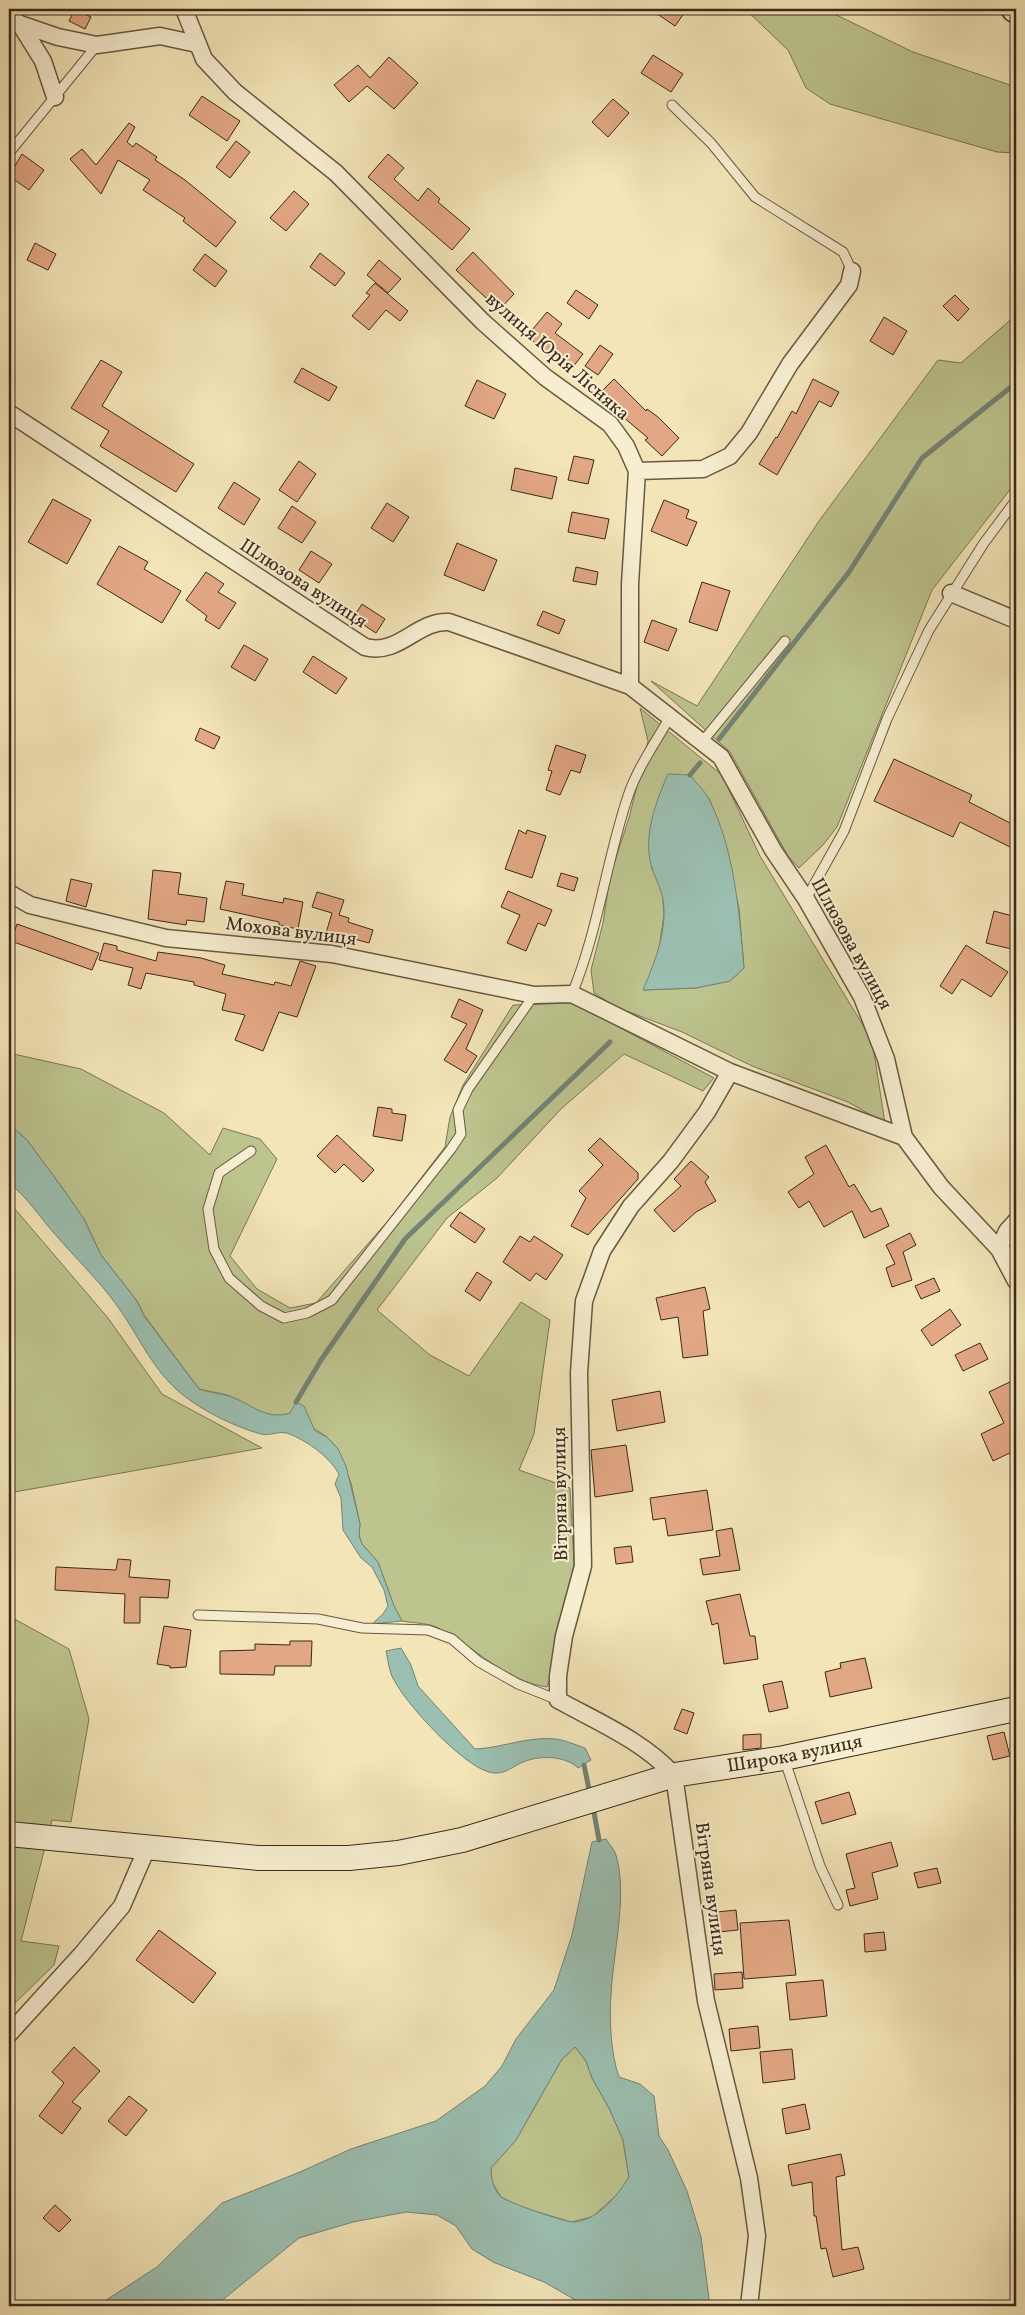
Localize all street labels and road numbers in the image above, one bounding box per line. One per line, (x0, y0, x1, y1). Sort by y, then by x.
street label: вулиця Юрія Лісняка (479, 287, 635, 427)
street label: Шлюзова вулиця (234, 533, 372, 635)
street label: Шлюзова вулиця (804, 873, 898, 1015)
street label: Мохова вулиця (224, 911, 358, 953)
street label: Вітряна вулиця (547, 1426, 575, 1562)
street label: Широка вулиця (725, 1729, 865, 1780)
street label: Вітряна вулиця (688, 1820, 732, 1958)

